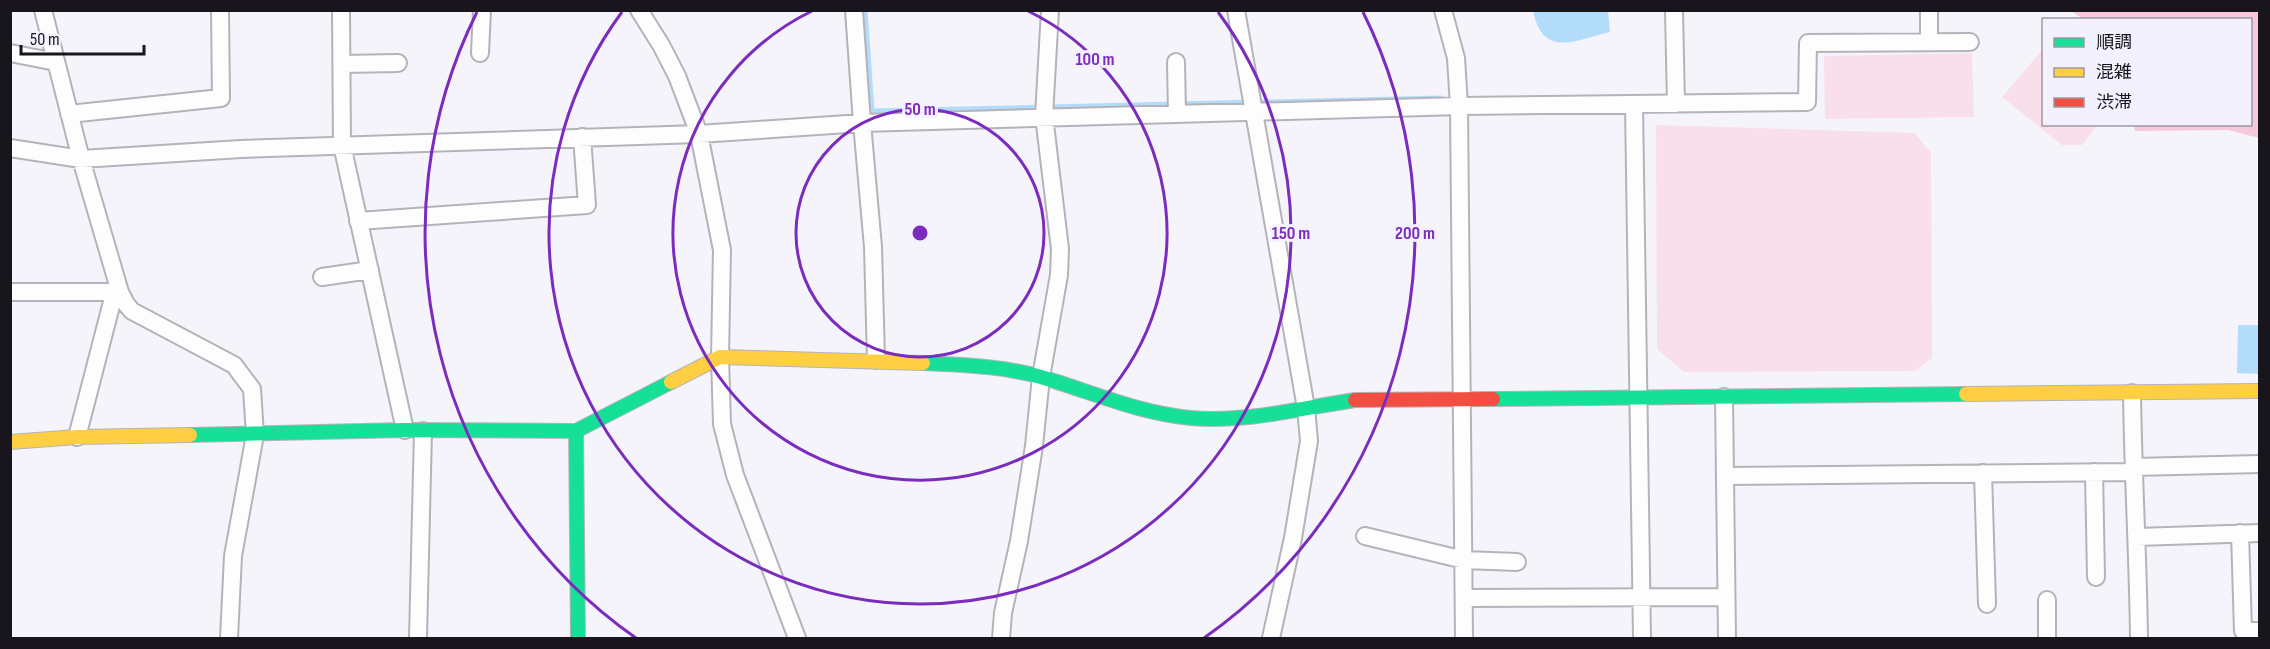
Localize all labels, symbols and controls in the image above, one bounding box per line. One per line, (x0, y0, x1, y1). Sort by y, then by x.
scale bar (21, 18, 144, 56)
legend (2042, 18, 2252, 126)
text: 50 m (30, 29, 60, 50)
text: 順調 (2096, 32, 2132, 53)
text: 100 m (1076, 49, 1115, 70)
text: 混雑 (2096, 62, 2132, 83)
text: 渋滞 (2096, 92, 2132, 113)
text: 50 m (904, 99, 936, 120)
centre of rings (910, 223, 930, 243)
text: 150 m (1272, 223, 1310, 244)
text: 200 m (1395, 223, 1435, 244)

